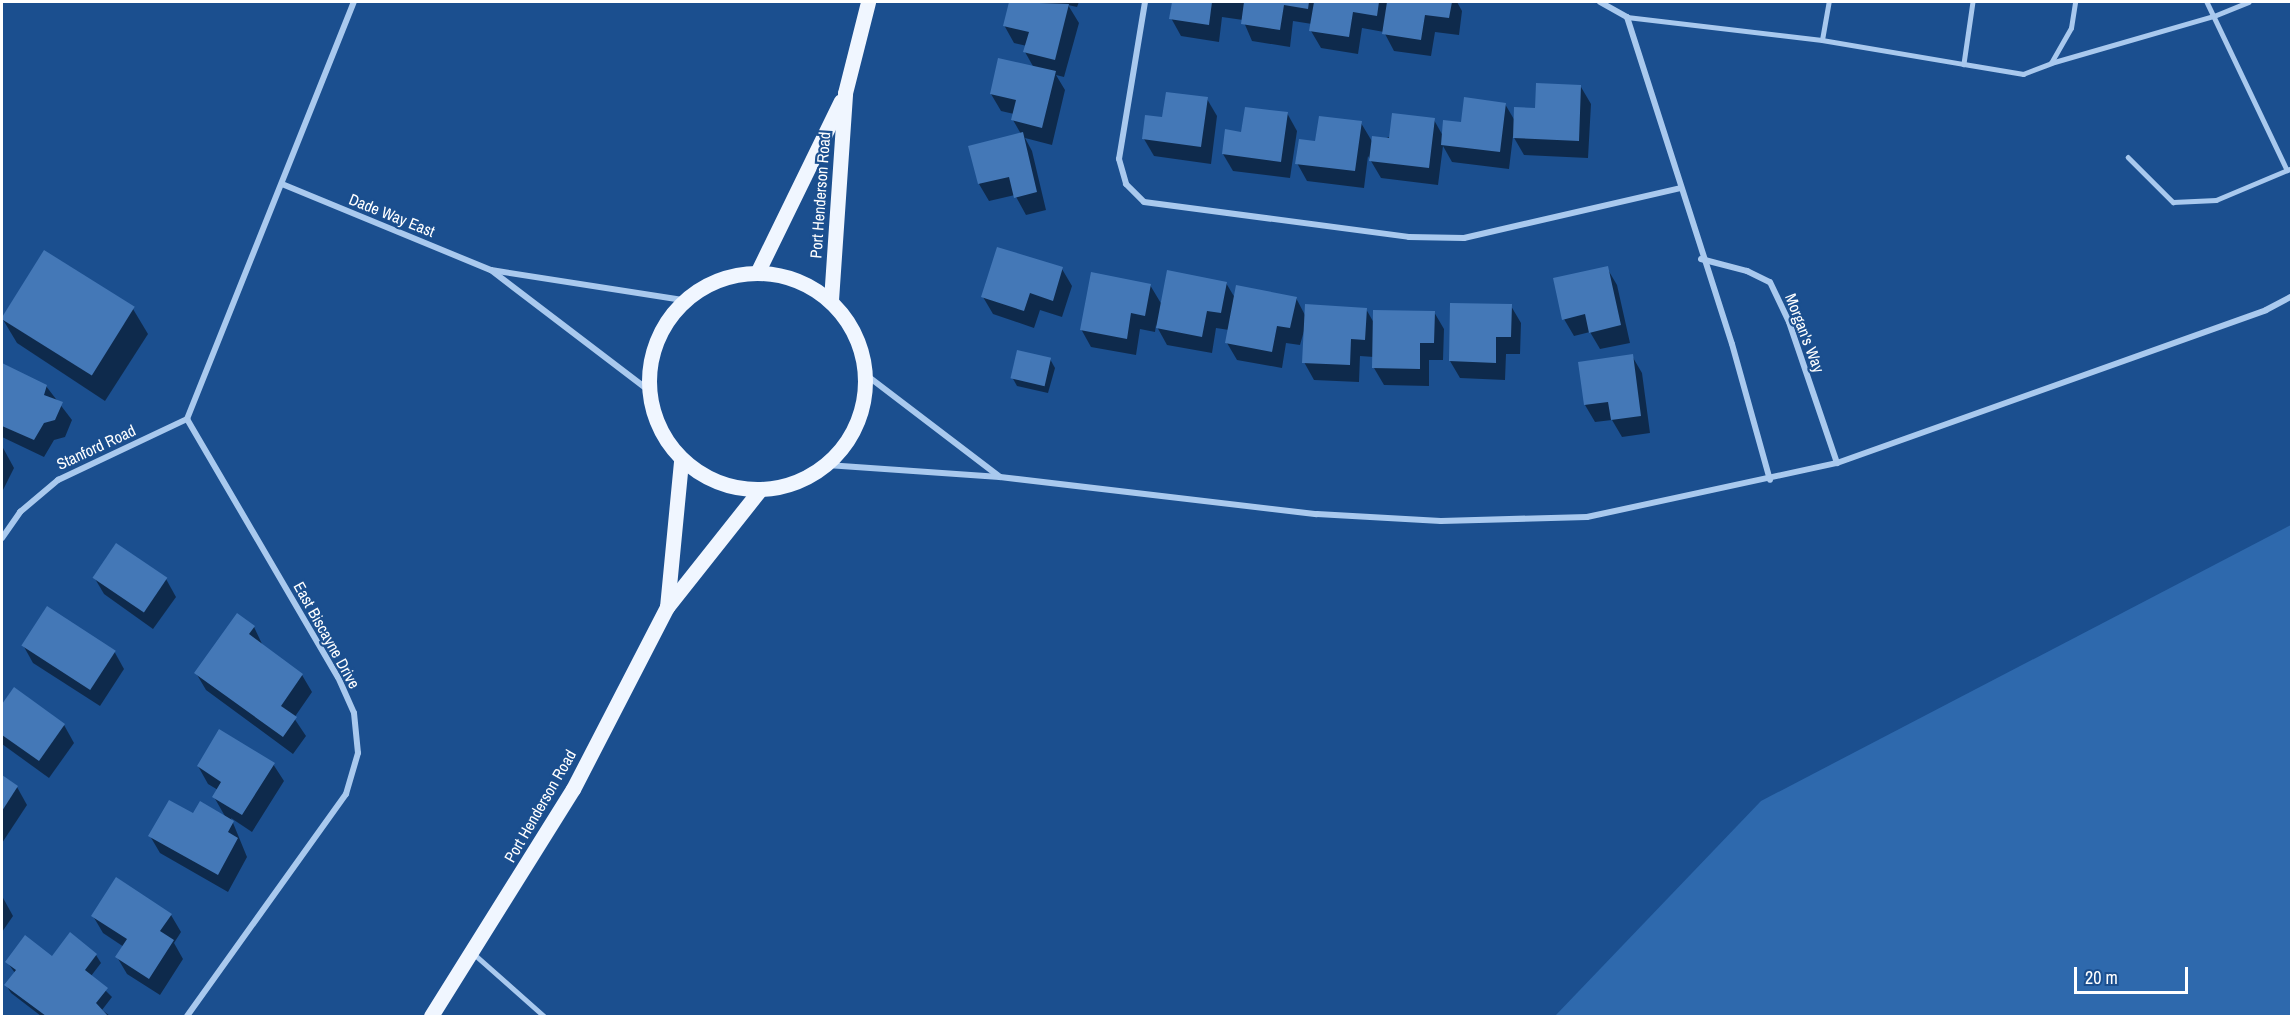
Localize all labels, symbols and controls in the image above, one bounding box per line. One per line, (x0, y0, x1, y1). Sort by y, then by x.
street label: Port Henderson Road (806, 131, 834, 259)
street label: Dade Way East (346, 189, 438, 241)
street label: Morgan's Way (1781, 291, 1829, 375)
street label: Stanford Road (54, 420, 138, 474)
street label: East Biscayne Drive (290, 578, 364, 692)
street label: Port Henderson Road (500, 746, 580, 866)
scale bar (2077, 955, 2191, 993)
text: 20 m (2085, 965, 2118, 990)

